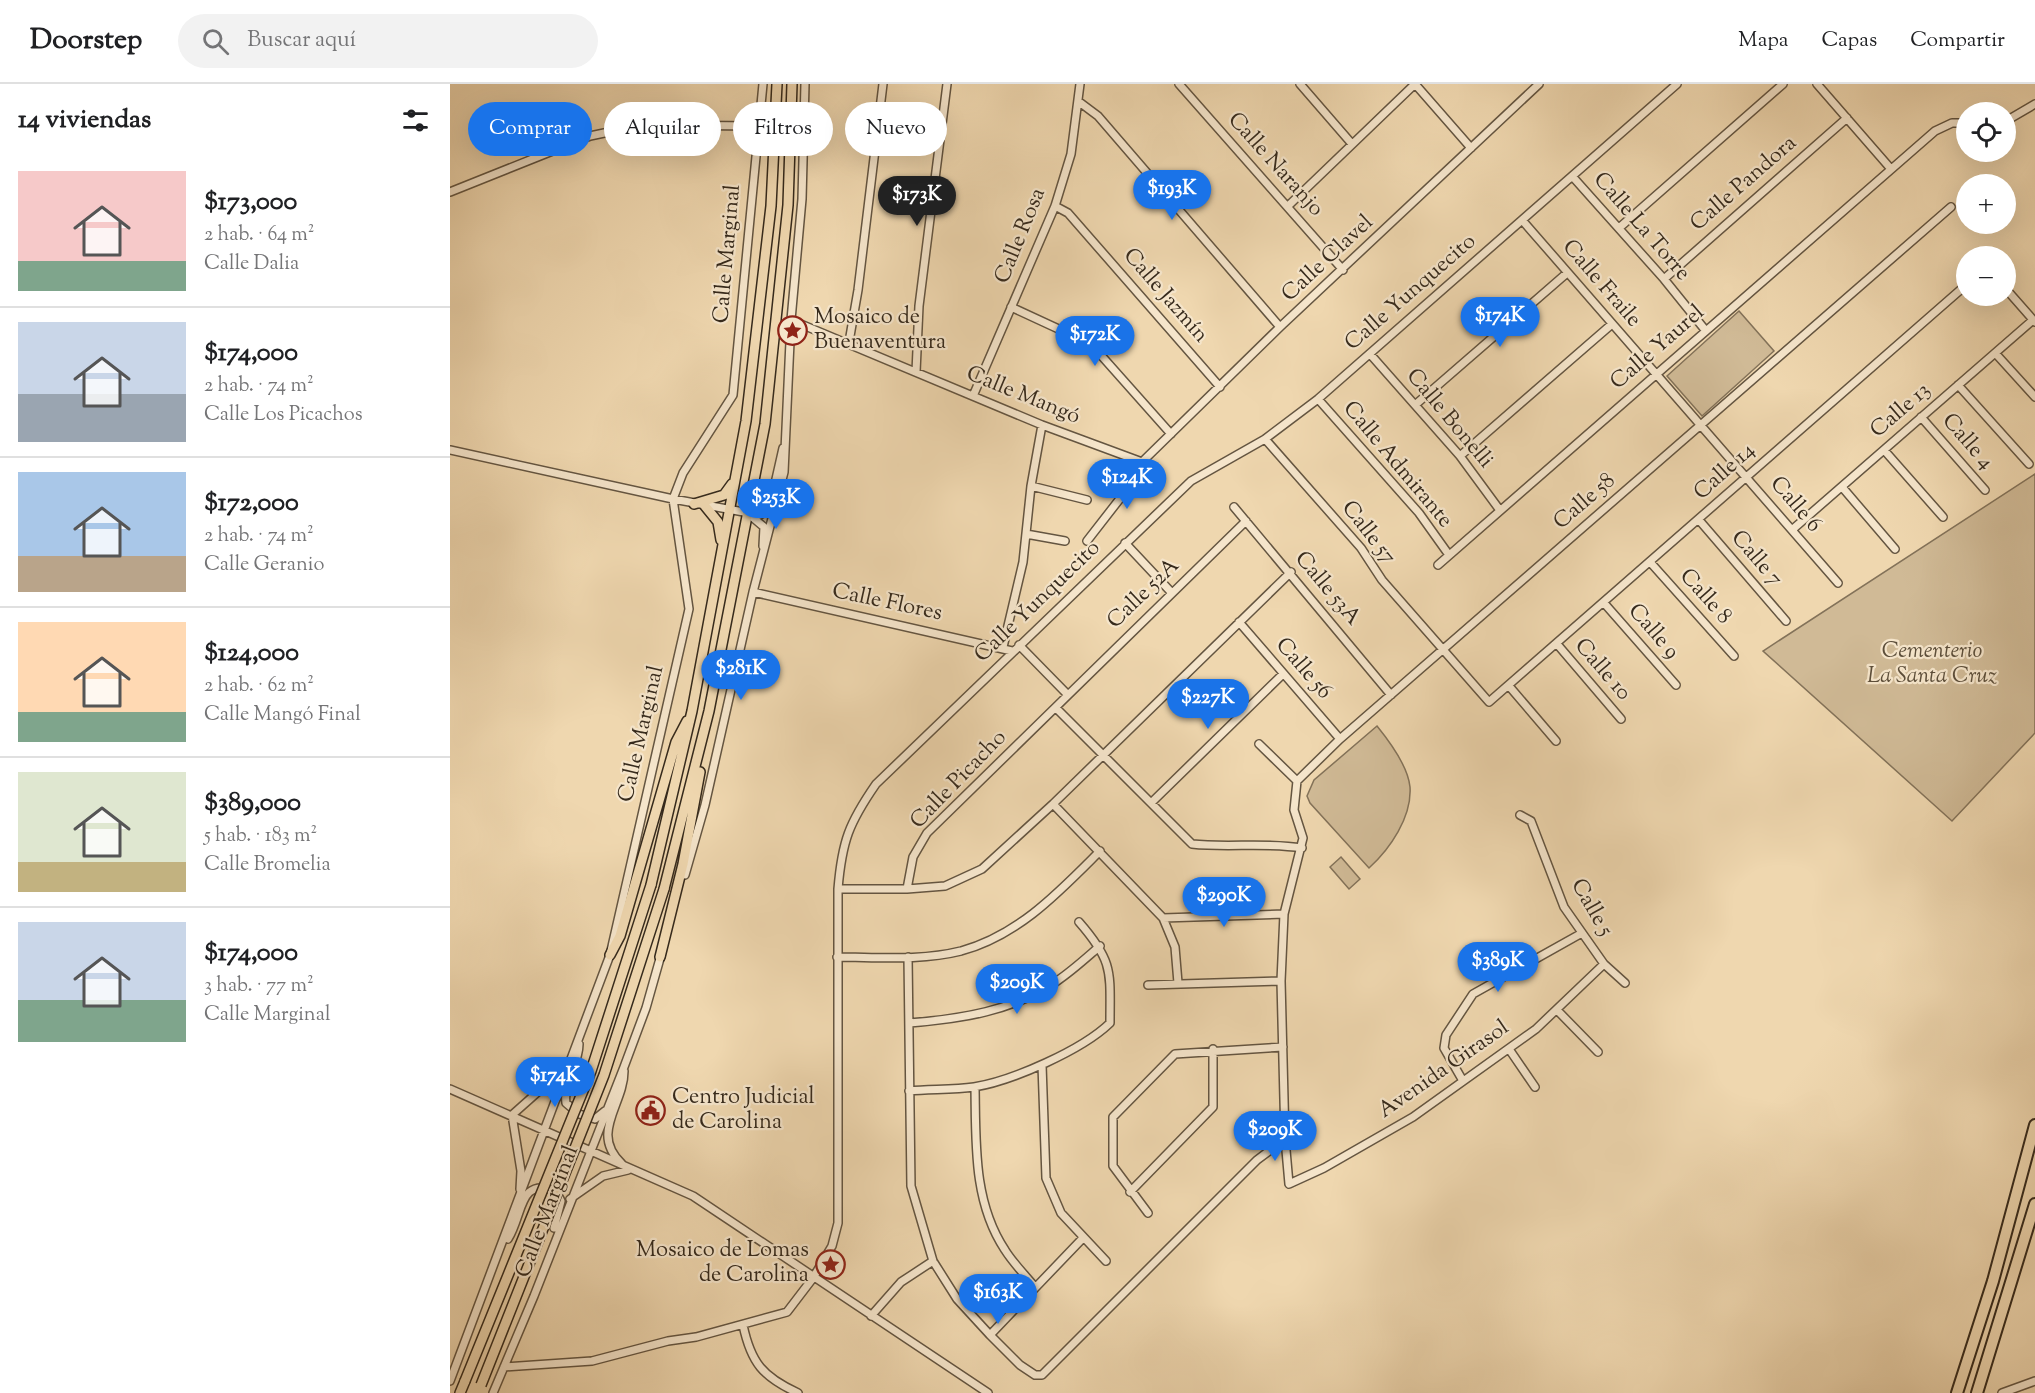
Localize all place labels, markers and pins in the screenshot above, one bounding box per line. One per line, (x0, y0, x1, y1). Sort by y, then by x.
pin: $193K (1130, 170, 1214, 221)
pin: $173K (875, 176, 959, 227)
pin: $174K (1458, 297, 1542, 348)
place label: Mosaico de Buenaventura (814, 302, 946, 359)
place icon: Mosaico de Buenaventura (777, 315, 809, 347)
pin: $172K (1053, 316, 1137, 367)
pin: $124K (1085, 459, 1169, 510)
pin: $253K (734, 479, 818, 530)
pin: $281K (699, 650, 783, 701)
pin: $227K (1166, 679, 1250, 730)
pin: $290K (1182, 877, 1266, 928)
pin: $389K (1456, 942, 1540, 993)
pin: $209K (975, 964, 1059, 1015)
pin: $174K (513, 1057, 597, 1108)
place label: Centro Judicial de Carolina (672, 1082, 815, 1139)
public building icon: Centro Judicial de Carolina (635, 1095, 667, 1127)
pin: $209K (1233, 1111, 1317, 1162)
place label: Mosaico de Lomas de Carolina (636, 1235, 809, 1292)
place icon: Mosaico de Lomas de Carolina (814, 1248, 846, 1280)
pin: $163K (956, 1274, 1040, 1325)

